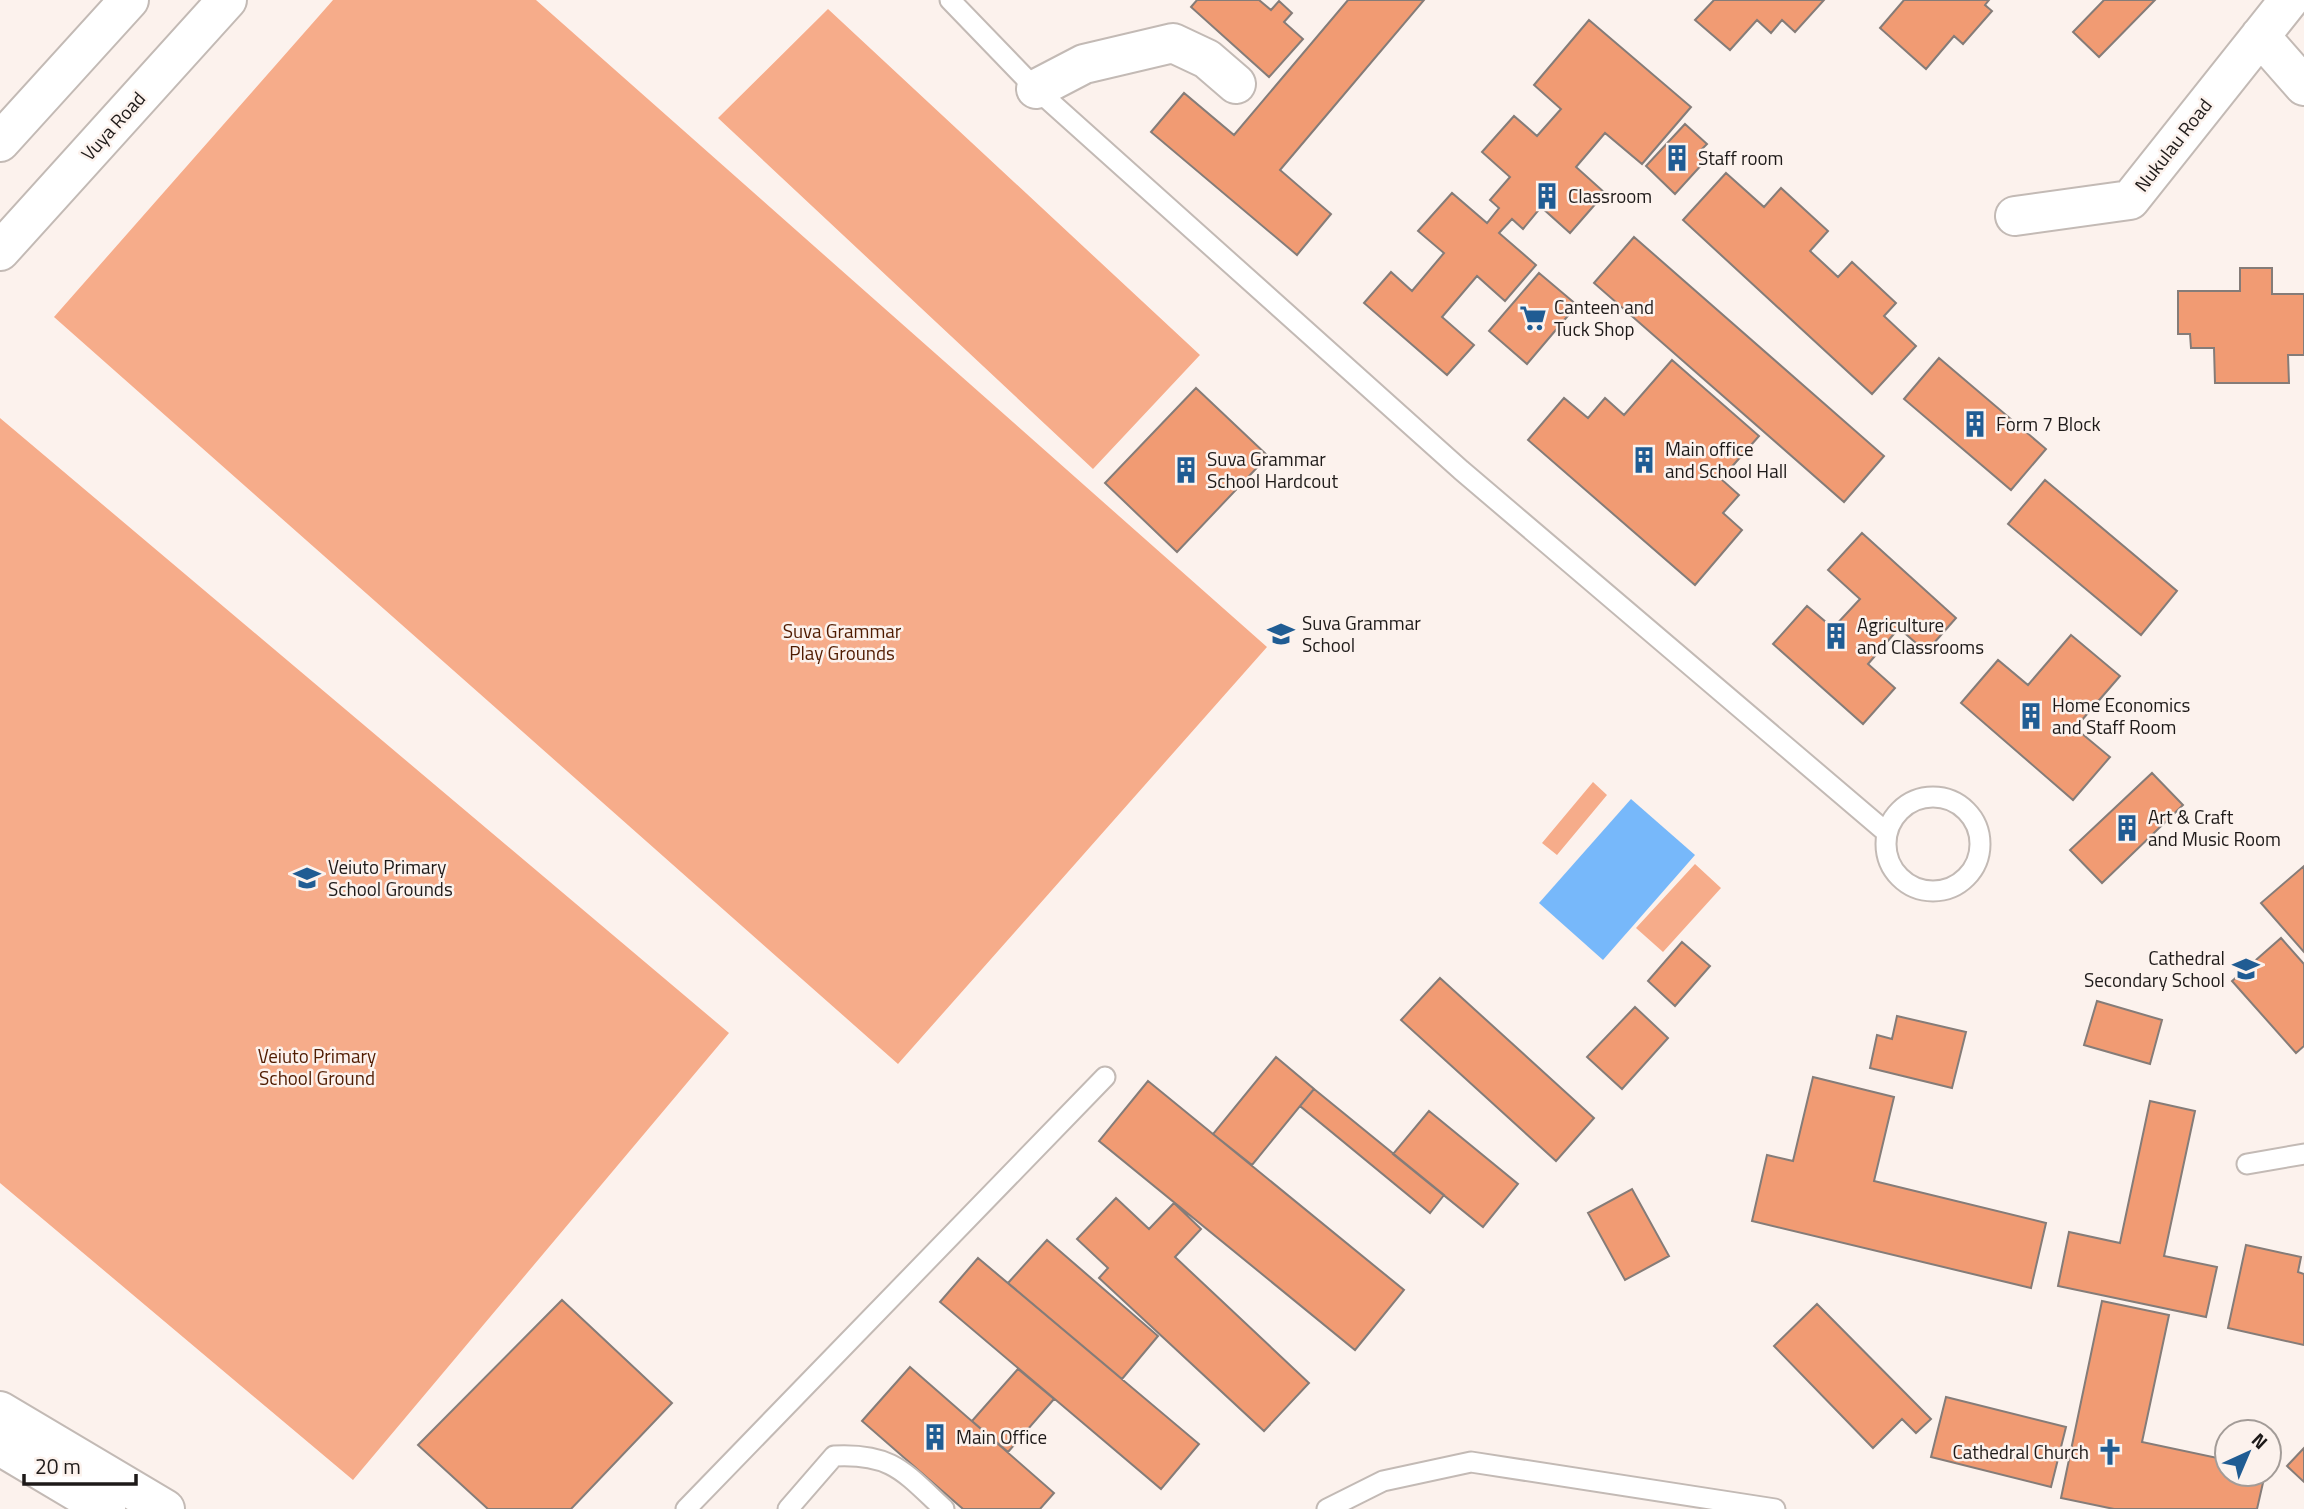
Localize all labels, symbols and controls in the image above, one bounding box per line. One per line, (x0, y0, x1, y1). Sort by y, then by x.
street label: Vuya Road (74, 85, 152, 167)
street label: Nukulau Road (2127, 92, 2218, 198)
building icon: Staff room (1662, 143, 1692, 173)
place label: Staff room (1698, 143, 1783, 172)
building icon: Classroom (1532, 181, 1562, 211)
place label: Classroom (1568, 181, 1652, 210)
place label: Canteen and Tuck Shop (1554, 292, 1654, 343)
supermarket icon: Canteen and Tuck Shop (1518, 303, 1548, 333)
building icon: Form 7 Block (1960, 409, 1990, 439)
place label: Form 7 Block (1996, 409, 2101, 438)
place label: Main office and School Hall (1665, 434, 1788, 485)
place label: Suva Grammar School Hardcout (1207, 444, 1338, 495)
building icon: Main office and School Hall (1629, 445, 1659, 475)
building icon: Suva Grammar School Hardcout (1171, 455, 1201, 485)
place label: Suva Grammar School (1302, 608, 1421, 659)
place label: Agriculture and Classrooms (1857, 610, 1984, 661)
park label: Suva Grammar Play Grounds (783, 616, 902, 667)
school or university icon: Suva Grammar School (1266, 619, 1296, 649)
building icon: Agriculture and Classrooms (1821, 621, 1851, 651)
place label: Home Economics and Staff Room (2052, 690, 2191, 741)
building icon: Home Economics and Staff Room (2016, 701, 2046, 731)
place label: Art & Craft and Music Room (2148, 802, 2281, 853)
building icon: Art & Craft and Music Room (2112, 813, 2142, 843)
place label: Veiuto Primary School Grounds (328, 852, 453, 903)
school or university icon: Veiuto Primary School Grounds (292, 863, 322, 893)
place label: Cathedral Secondary School (2084, 943, 2225, 994)
school or university icon: Cathedral Secondary School (2231, 954, 2261, 984)
park label: Veiuto Primary School Ground (258, 1041, 376, 1092)
north arrow (2213, 1418, 2283, 1488)
building icon: Main Office (920, 1422, 950, 1452)
place label: Main Office (956, 1422, 1047, 1451)
text: N (2245, 1425, 2275, 1455)
place label: Cathedral Church (1952, 1437, 2089, 1466)
church icon: Cathedral Church (2095, 1437, 2125, 1467)
scale bar (24, 1442, 136, 1486)
text: 20 m (35, 1450, 81, 1482)

